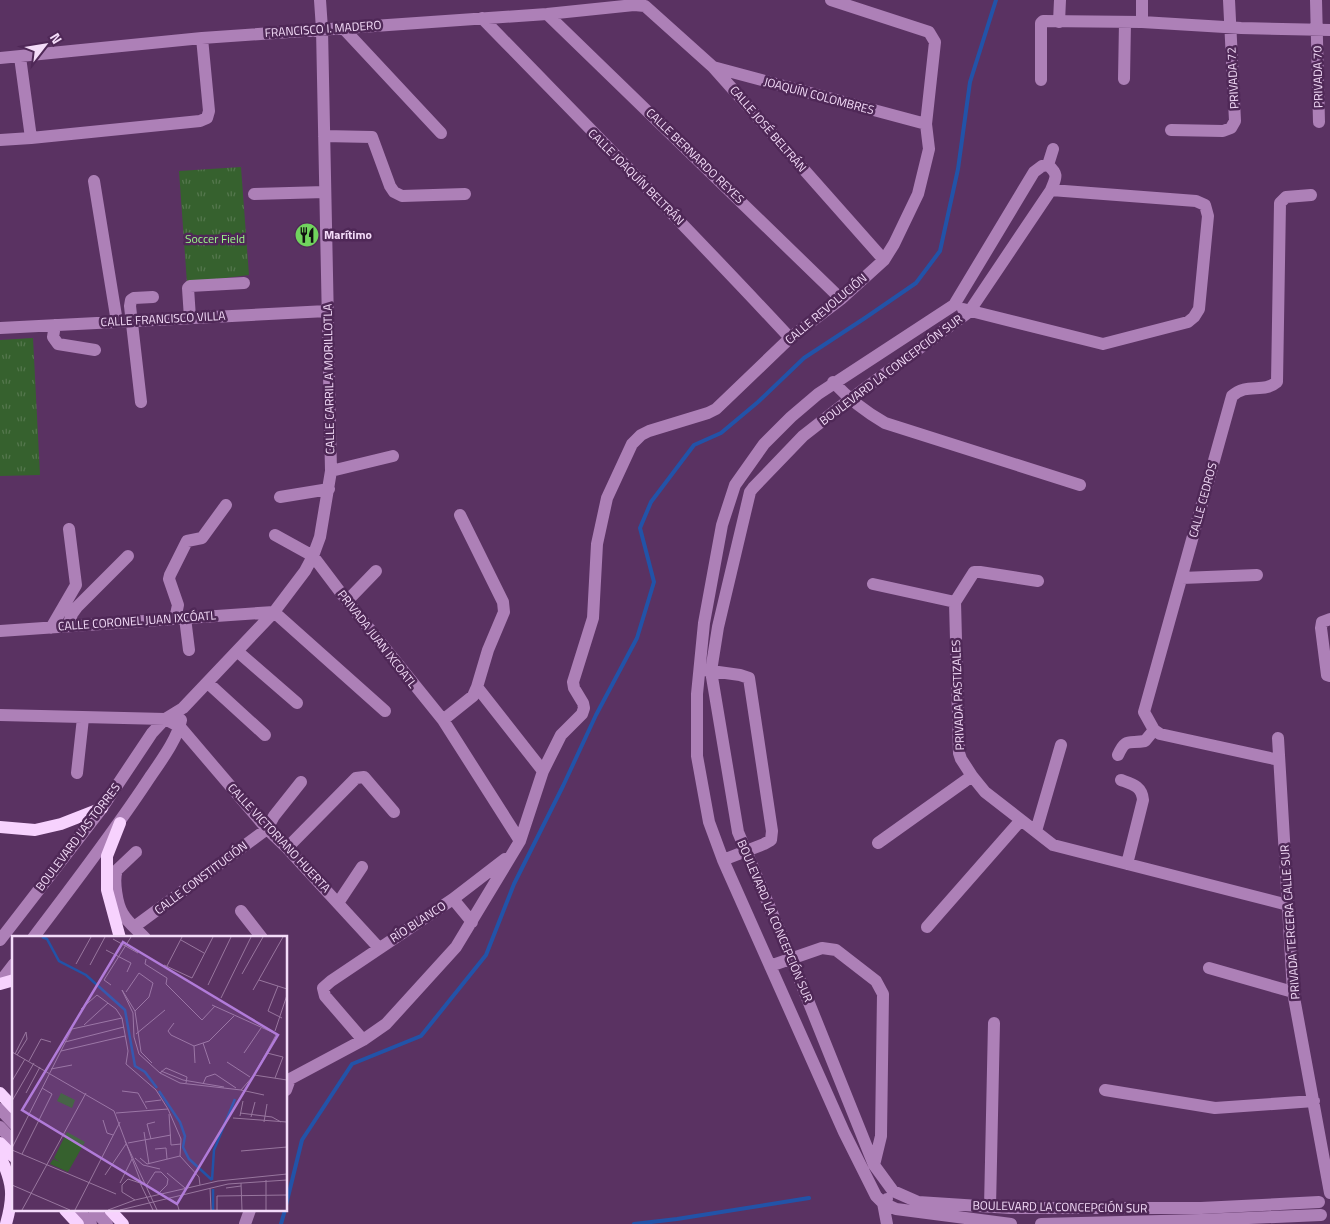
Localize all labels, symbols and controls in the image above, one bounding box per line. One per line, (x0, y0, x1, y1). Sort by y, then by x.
street label: FRANCISCO I. MADERO (264, 15, 382, 42)
north arrow (20, 20, 70, 70)
text: N (45, 28, 68, 48)
street label: PRIVADA 70 (1307, 46, 1328, 108)
street label: PRIVADA 72 (1221, 47, 1244, 110)
street label: JOAQUÍN COLOMBRES (762, 72, 876, 119)
street label: CALLE JOSÉ BELTRÁN (725, 81, 811, 176)
street label: CALLE BERNARDO REYES (642, 104, 749, 208)
street label: CALLE JOAQUÍN BELTRÁN (584, 124, 689, 229)
restaurant icon: Marítimo (294, 222, 320, 248)
place label: Marítimo (324, 225, 372, 244)
park label: Soccer Field (185, 229, 245, 248)
street label: CALLE REVOLUCIÓN (780, 269, 871, 349)
street label: CALLE CARRIL A MORILLOTLA (318, 304, 339, 454)
street label: CALLE FRANCISCO VILLA (100, 306, 226, 331)
street label: BOULEVARD LA CONCEPCIÓN SUR (815, 309, 966, 430)
street label: CALLE CEDROS (1183, 460, 1222, 540)
street label: PRIVADA JUAN IXCOATL (333, 586, 422, 692)
street label: CALLE CORONEL JUAN IXCÓATL (57, 605, 217, 636)
street label: PRIVADA PASTIZALES (946, 639, 969, 751)
street label: BOULEVARD LAS TORRES (31, 779, 125, 895)
street label: CALLE VICTORIANO HUERTA (223, 779, 335, 897)
street label: CALLE CONSTITUCIÓN (150, 836, 251, 919)
street label: BOULEVARD LA CONCEPCIÓN SUR (733, 837, 818, 1005)
street label: PRIVADA TERCERA CALLE SUR (1275, 844, 1304, 1000)
street label: RÍO BLANCO (386, 896, 450, 947)
inset map (12, 936, 288, 1212)
street label: BOULEVARD LA CONCEPCIÓN SUR (972, 1195, 1148, 1218)

